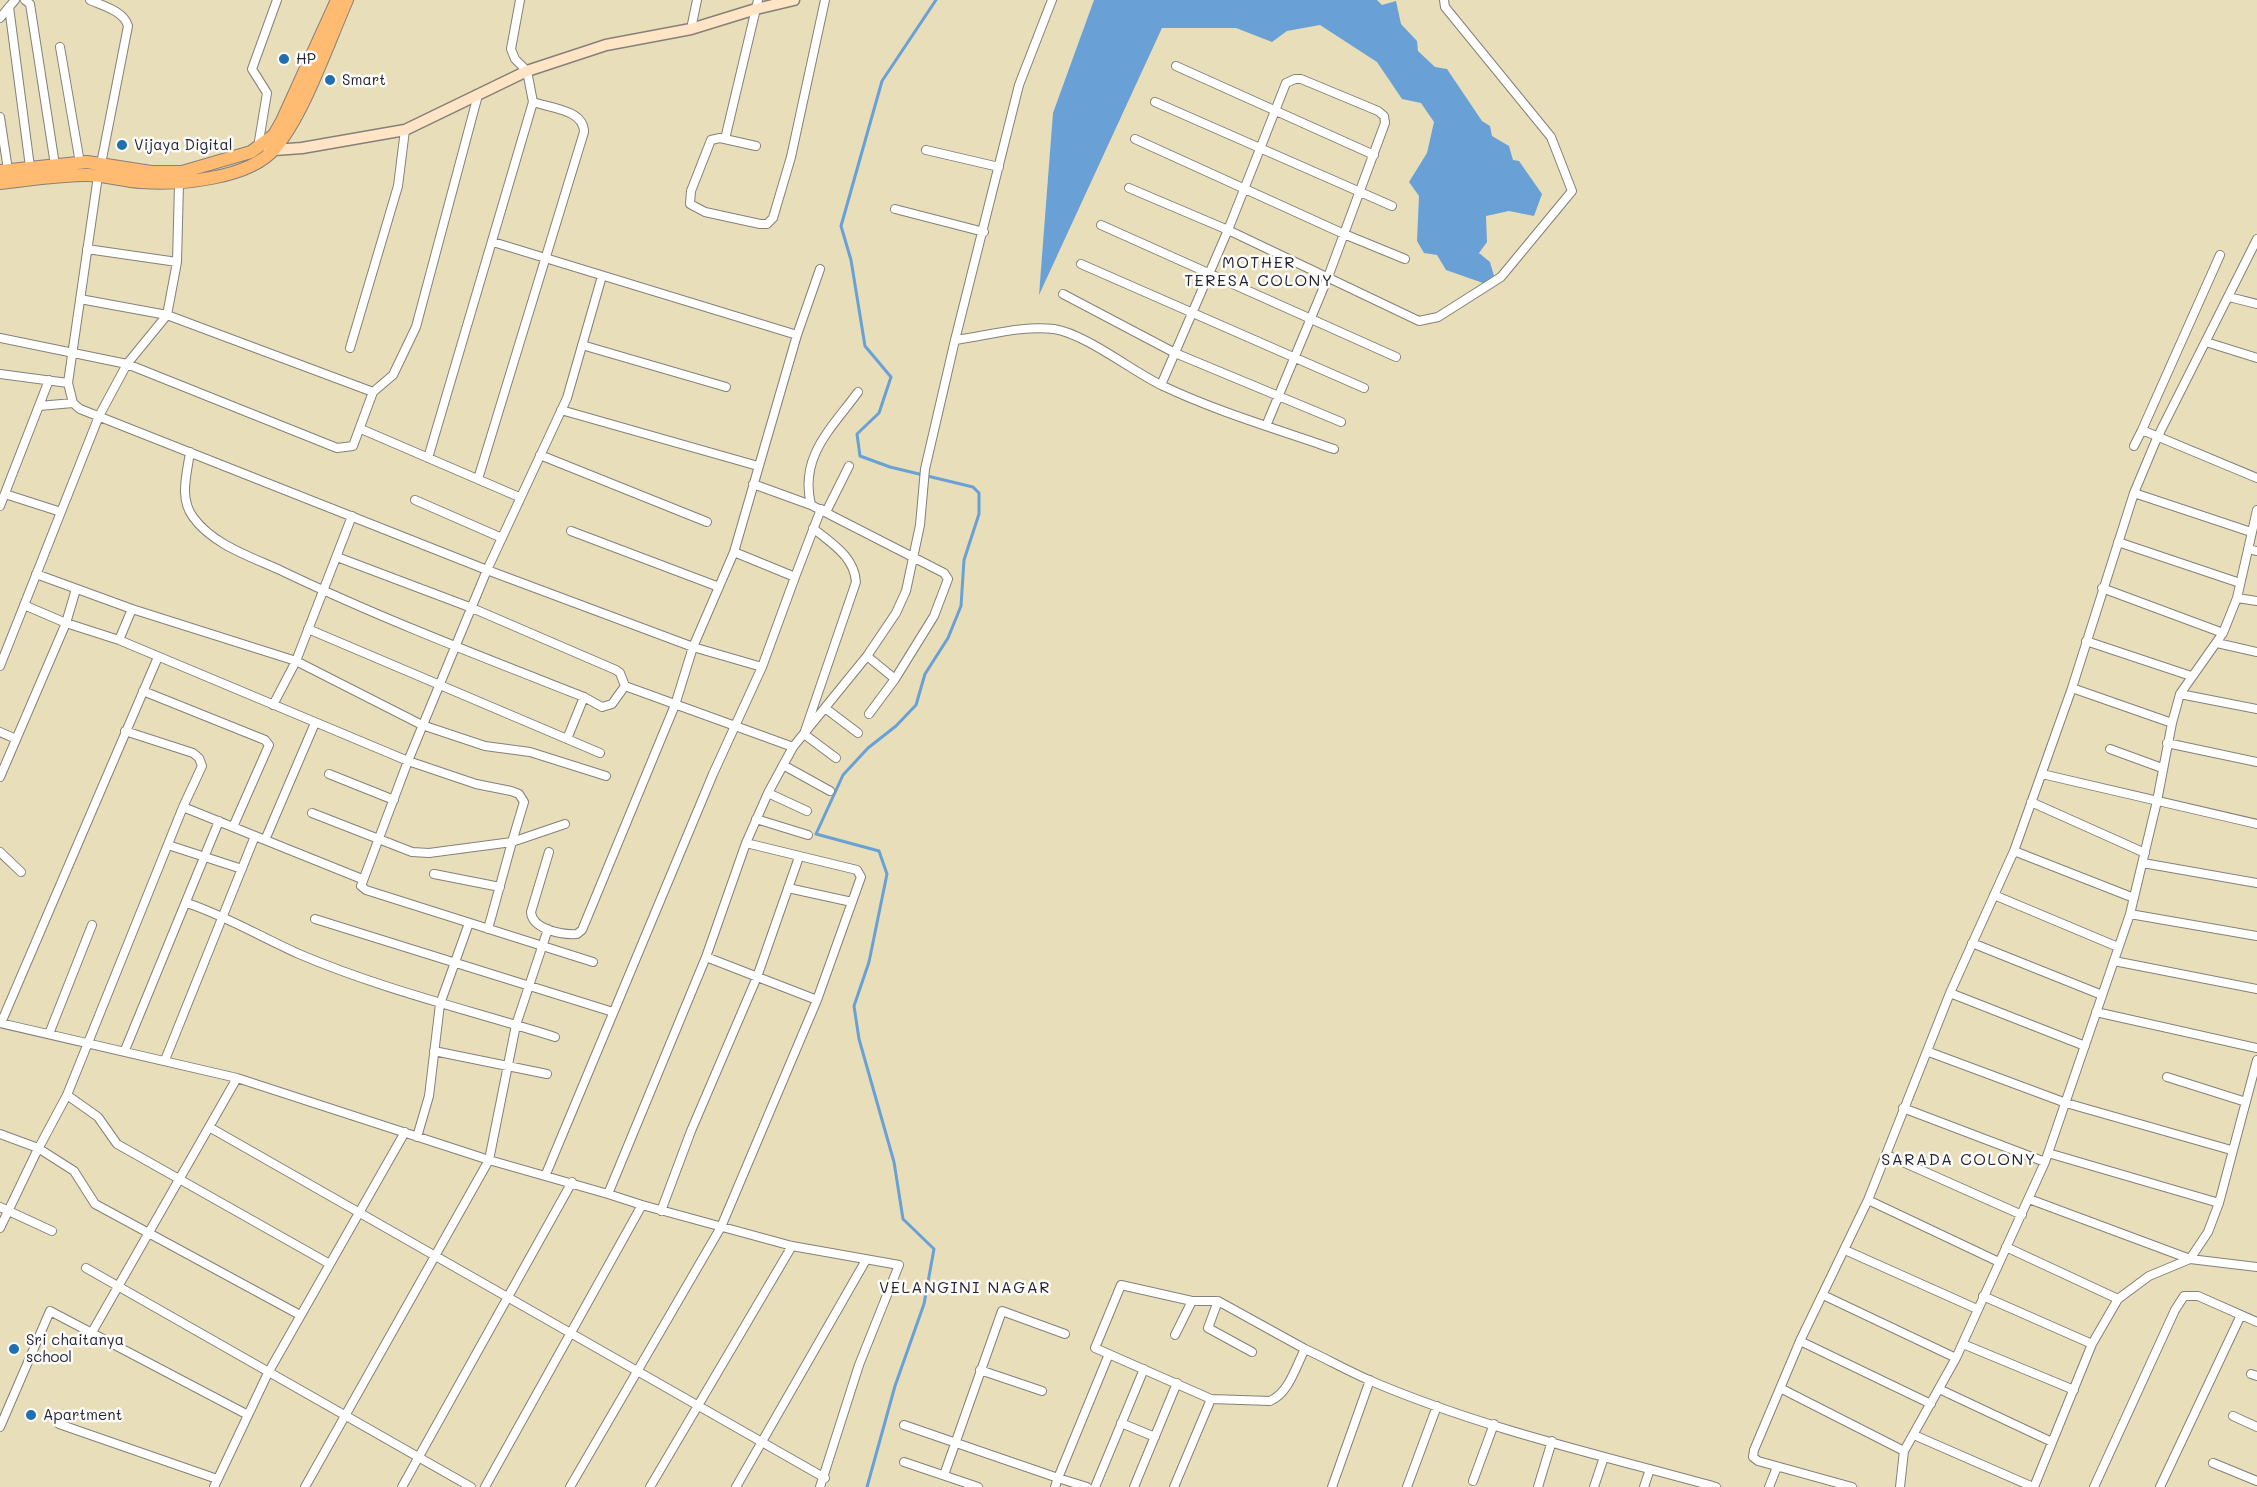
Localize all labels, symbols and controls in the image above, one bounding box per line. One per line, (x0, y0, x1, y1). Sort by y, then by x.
place label: HP (296, 50, 316, 68)
marker: HP (277, 52, 291, 66)
place label: Smart (342, 71, 386, 89)
marker: Smart (323, 73, 337, 87)
place label: Vijaya Digital (134, 136, 232, 154)
marker: Vijaya Digital (115, 138, 129, 152)
district label: MOTHER TERESA COLONY (1184, 253, 1334, 291)
district label: SARADA COLONY (1881, 1150, 2037, 1170)
district label: VELANGINI NAGAR (879, 1278, 1051, 1298)
place label: Sri chaitanya school (26, 1331, 124, 1366)
marker: Sri chaitanya school (7, 1342, 21, 1356)
place label: Apartment (43, 1406, 122, 1424)
marker: Apartment (24, 1408, 38, 1422)

